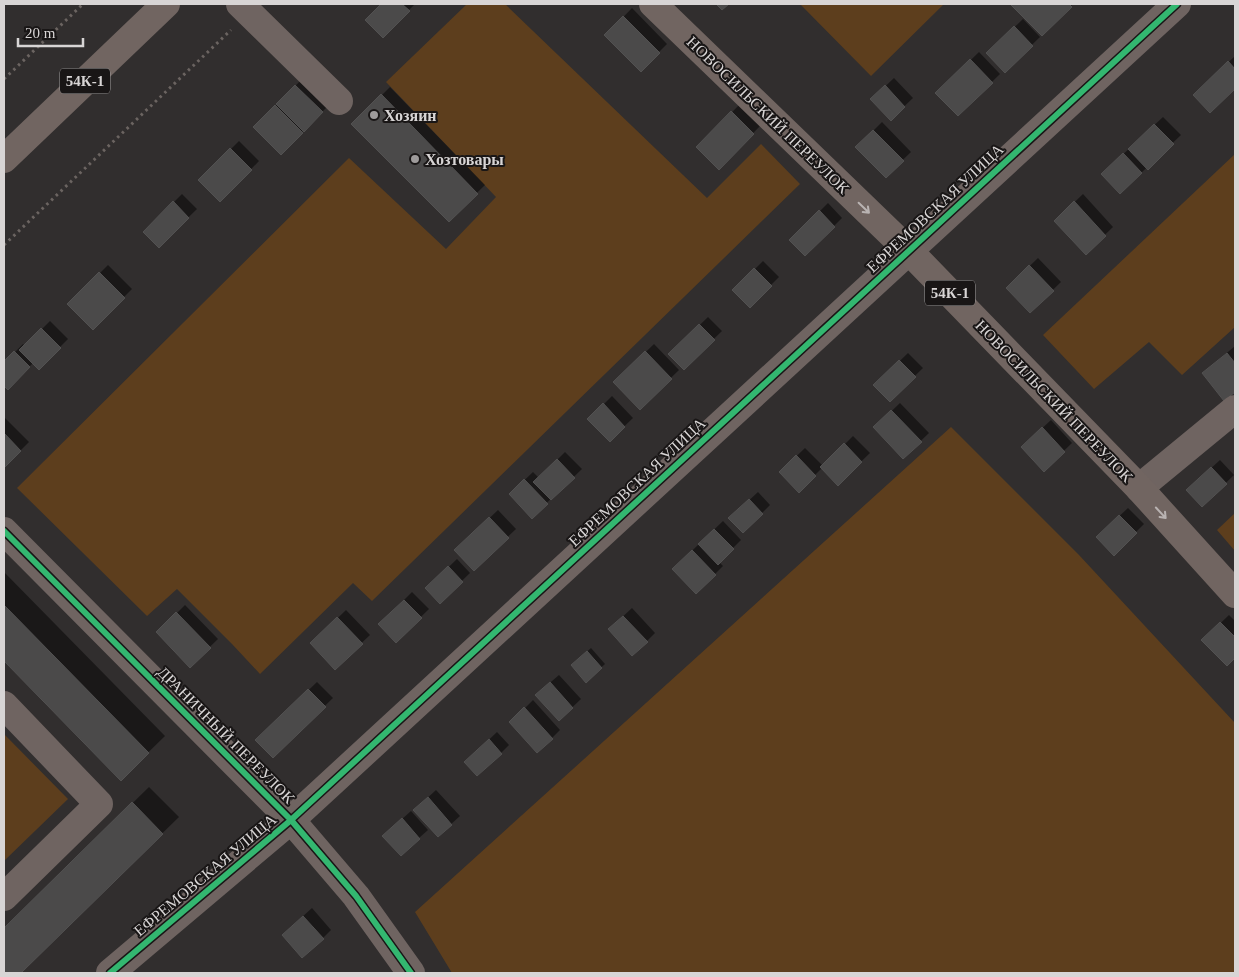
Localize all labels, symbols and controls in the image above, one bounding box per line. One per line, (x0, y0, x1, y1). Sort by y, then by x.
scale bar (18, 15, 82, 47)
text: 20 m (25, 25, 56, 41)
street label: НОВОСИЛЬСКИЙ ПЕРЕУЛОК (684, 32, 853, 197)
road number: 54К-1 (60, 68, 110, 94)
place label: Хозяин (384, 107, 437, 124)
marker: Хозяин (368, 109, 380, 121)
street label: ЕФРЕМОВСКАЯ УЛИЦА (863, 140, 1008, 276)
place label: Хозтовары (425, 151, 504, 169)
marker: Хозтовары (409, 153, 421, 165)
one-way arrow (858, 202, 871, 214)
road number: 54К-1 (925, 280, 975, 306)
street label: НОВОСИЛЬСКИЙ ПЕРЕУЛОК (972, 316, 1137, 486)
street label: ЕФРЕМОВСКАЯ УЛИЦА (565, 414, 710, 550)
one-way arrow (1155, 506, 1167, 519)
street label: ДРАНИЧНЫЙ ПЕРЕУЛОК (153, 662, 299, 808)
street label: ЕФРЕМОВСКАЯ УЛИЦА (131, 810, 280, 940)

